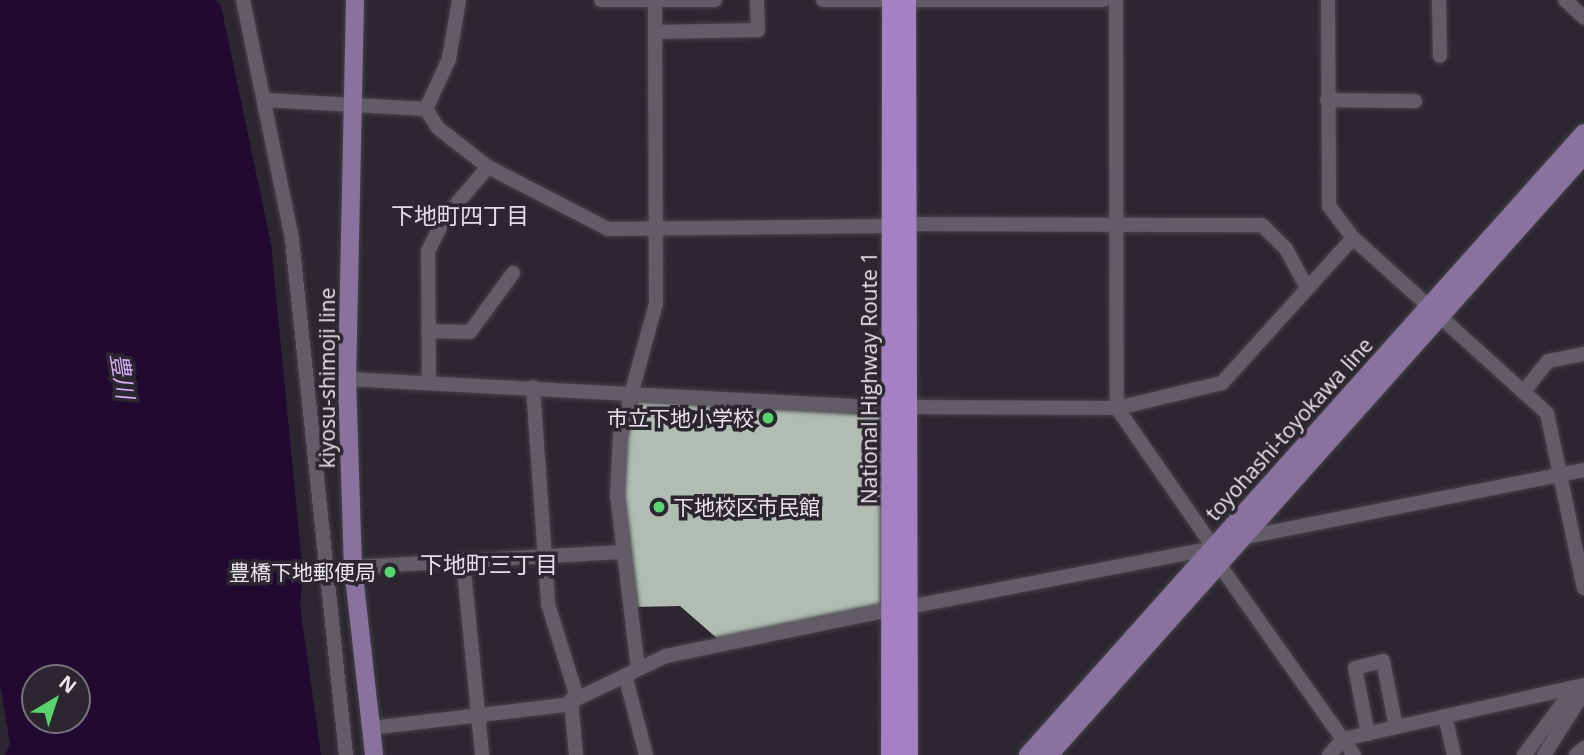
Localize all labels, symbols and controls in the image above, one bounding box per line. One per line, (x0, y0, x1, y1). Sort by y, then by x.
district label: 下地町四丁目 (391, 201, 529, 229)
street label: National Highway Route 1 (856, 252, 882, 504)
street label: kiyosu-shimoji line (314, 288, 340, 468)
street label: toyohashi-toyokawa line (1200, 332, 1378, 526)
water label: 豊川 (106, 351, 140, 401)
place label: 市立下地小学校 (607, 405, 754, 431)
marker: 市立下地小学校 (760, 410, 776, 426)
place label: 下地校区市民館 (673, 494, 820, 520)
marker: 下地校区市民館 (651, 499, 667, 515)
district label: 下地町三丁目 (420, 550, 558, 578)
place label: 豊橋下地郵便局 (229, 559, 376, 585)
marker: 豊橋下地郵便局 (382, 564, 398, 580)
north arrow (21, 664, 91, 734)
text: N (54, 669, 82, 699)

